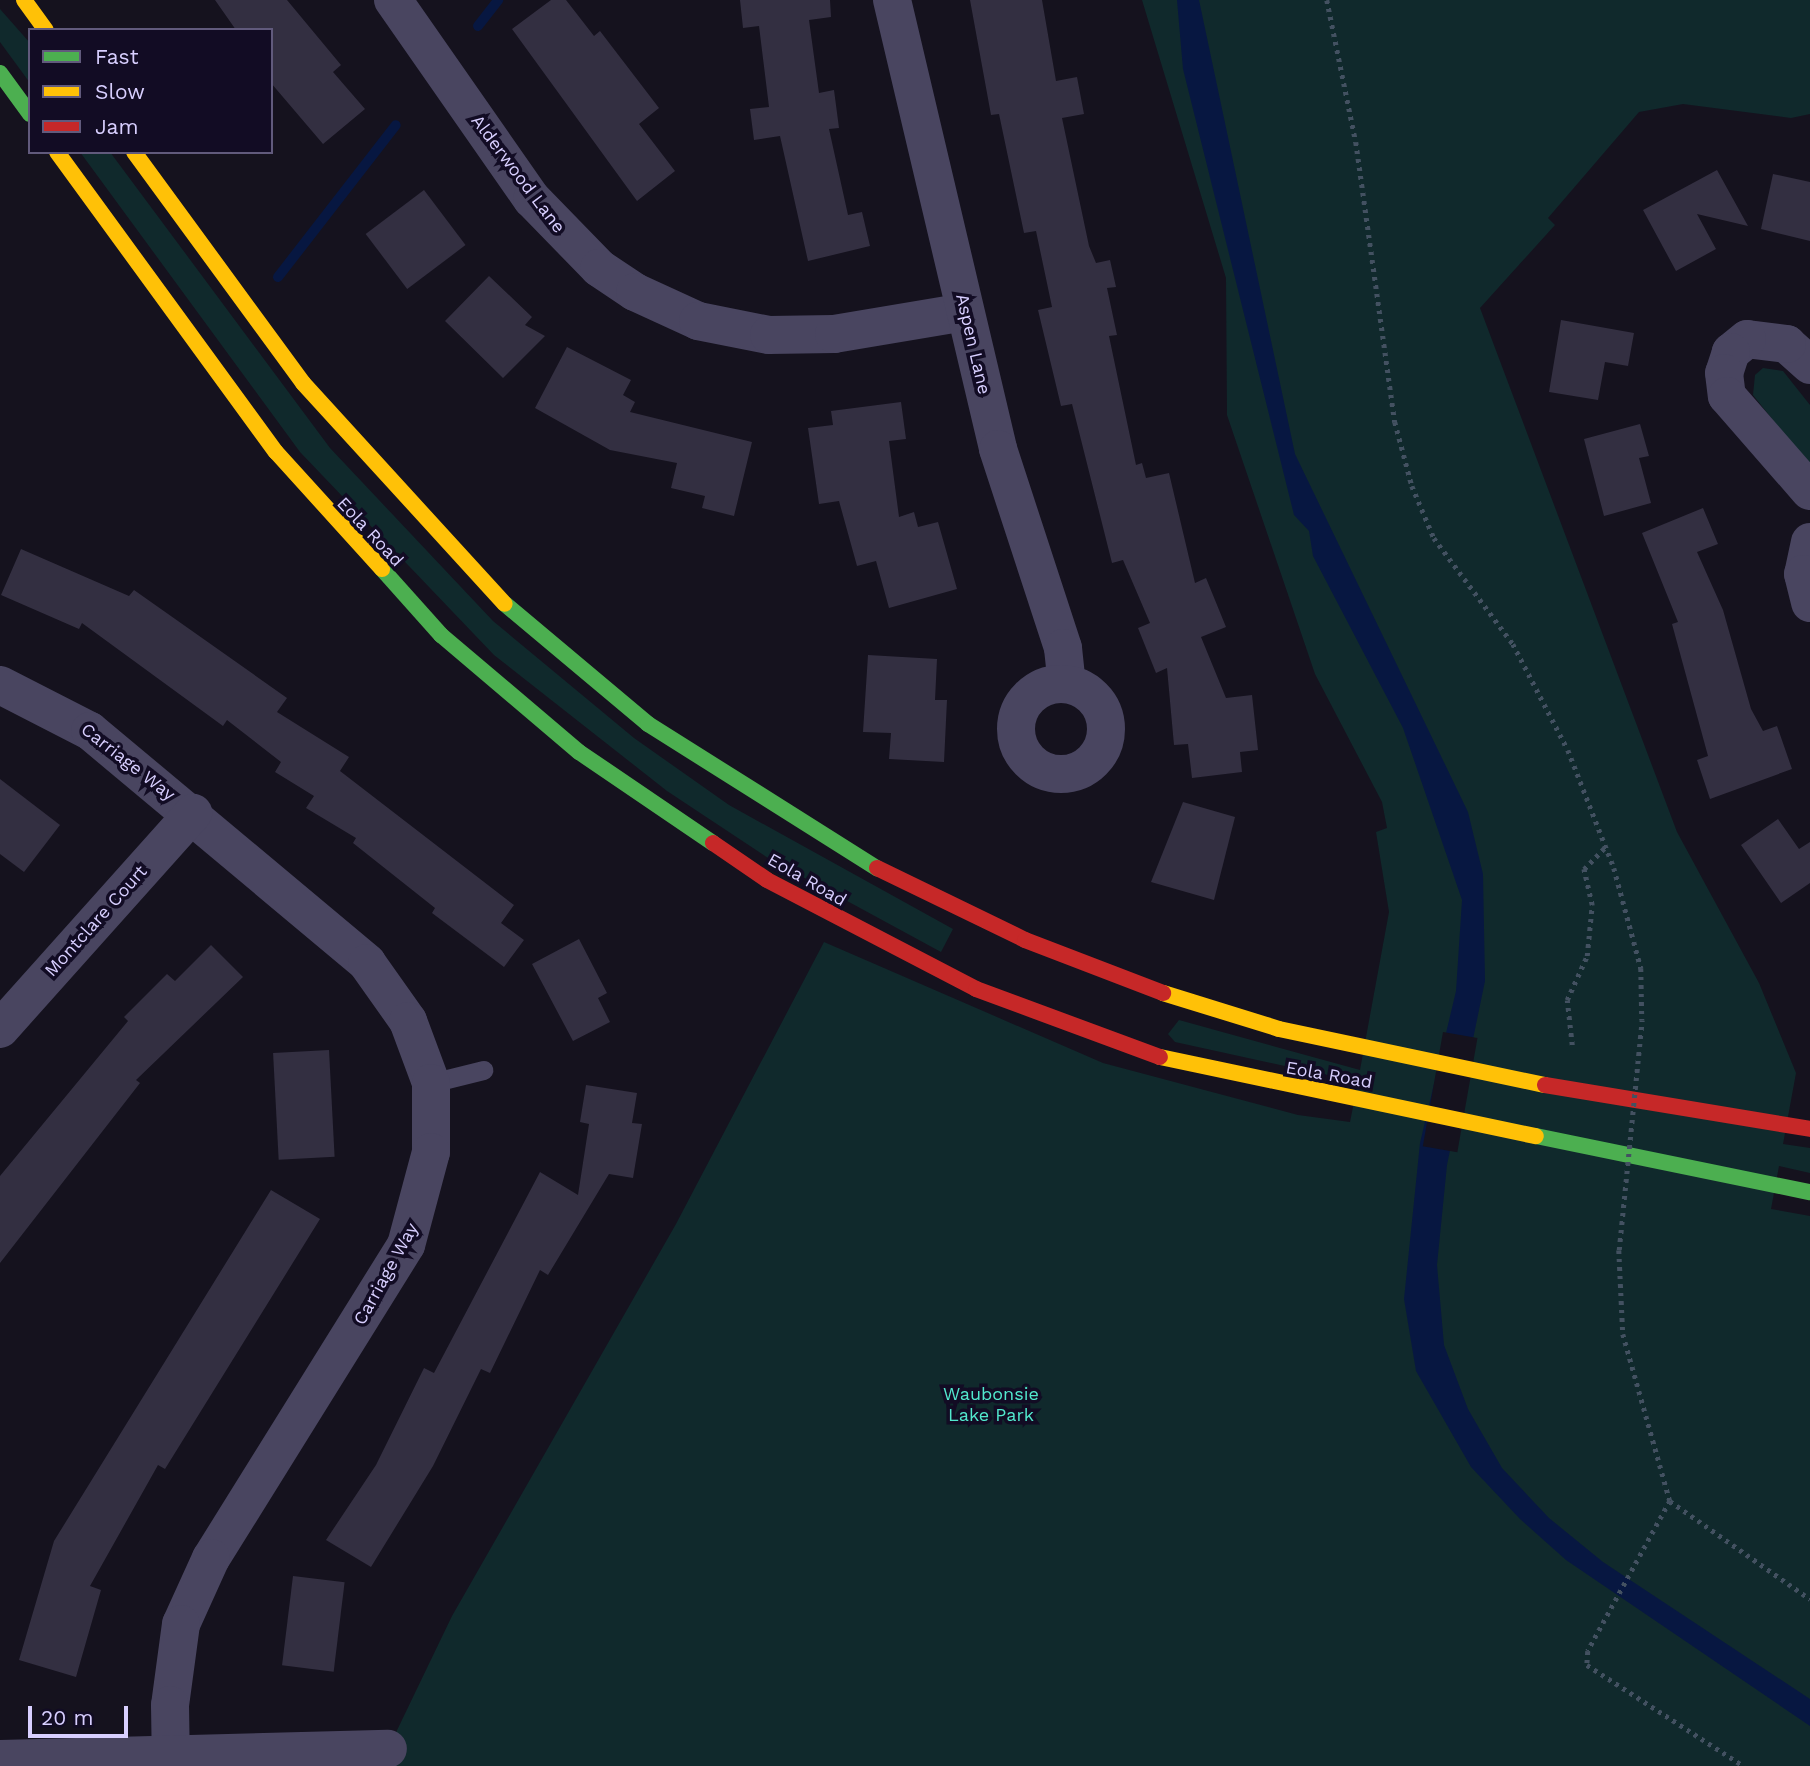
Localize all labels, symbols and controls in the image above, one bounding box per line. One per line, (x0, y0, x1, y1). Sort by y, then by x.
legend (28, 28, 273, 154)
text: Fast (95, 44, 139, 69)
text: Slow (95, 79, 145, 104)
street label: Alderwood Lane (466, 111, 570, 237)
text: Jam (95, 114, 138, 139)
street label: Aspen Lane (951, 292, 995, 396)
street label: Eola Road (332, 493, 408, 571)
street label: Carriage Way (77, 718, 179, 806)
street label: Eola Road (764, 849, 850, 911)
street label: Montclare Court (40, 861, 152, 981)
street label: Eola Road (1284, 1057, 1374, 1093)
street label: Carriage Way (349, 1219, 423, 1329)
park label: Waubonsie Lake Park (943, 1384, 1039, 1426)
scale bar (32, 1692, 131, 1736)
text: 20 m (41, 1705, 93, 1730)

